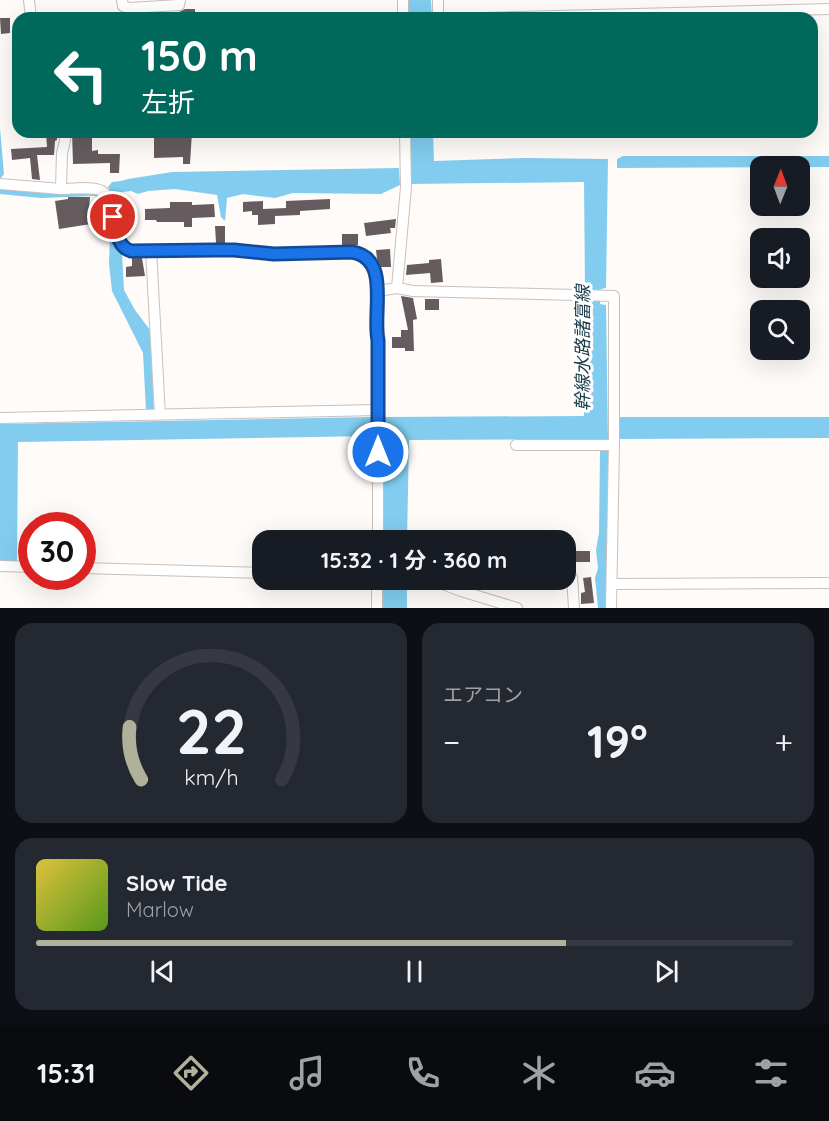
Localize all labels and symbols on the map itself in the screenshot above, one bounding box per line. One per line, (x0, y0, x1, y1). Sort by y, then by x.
north arrow (750, 156, 810, 216)
pin (87, 191, 138, 242)
water label: 幹線水路諸富線 (571, 283, 594, 411)
position arrow (346, 420, 410, 484)
speed limit sign: 30 (18, 512, 96, 590)

